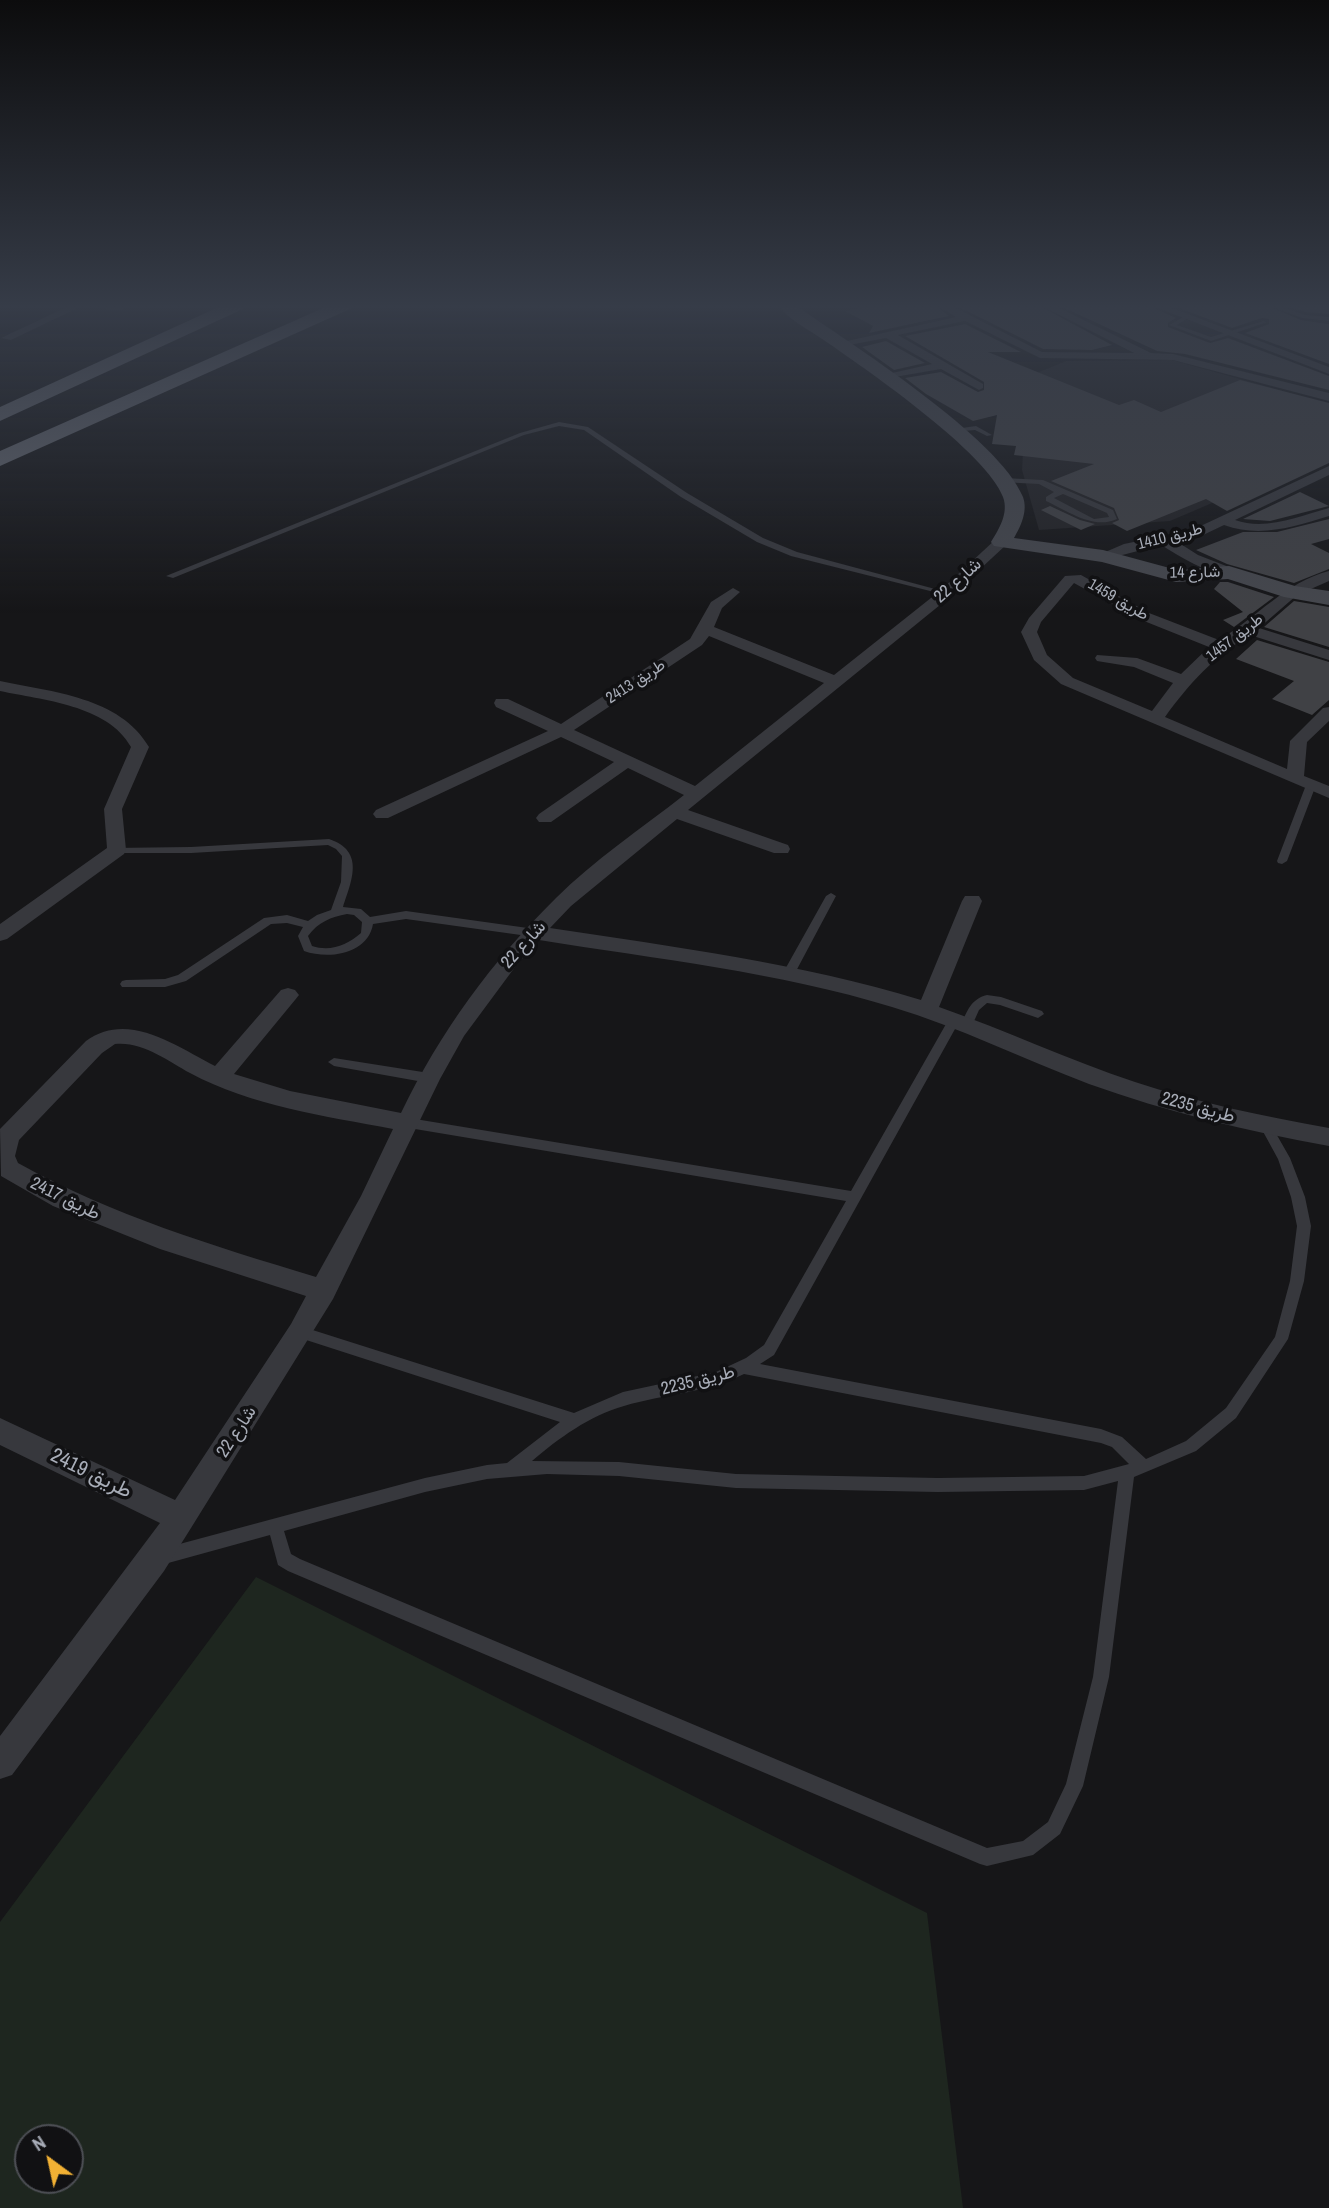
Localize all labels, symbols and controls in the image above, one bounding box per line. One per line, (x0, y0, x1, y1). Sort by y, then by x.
street label: طريق 1410 (1135, 520, 1205, 554)
street label: شارع 22 (930, 554, 986, 608)
street label: شارع 14 (1170, 563, 1220, 583)
street label: طريق 1459 (1084, 575, 1152, 625)
street label: طريق 1457 (1203, 610, 1267, 666)
street label: طريق 2413 (603, 656, 669, 708)
street label: شارع 22 (497, 917, 551, 973)
street label: طريق 2235 (1159, 1088, 1237, 1128)
street label: طريق 2417 (27, 1173, 103, 1225)
street label: طريق 2235 (659, 1361, 737, 1401)
street label: شارع 22 (212, 1402, 262, 1462)
street label: طريق 2419 (46, 1443, 136, 1505)
north arrow (14, 2124, 84, 2194)
text: N (27, 2129, 50, 2157)

